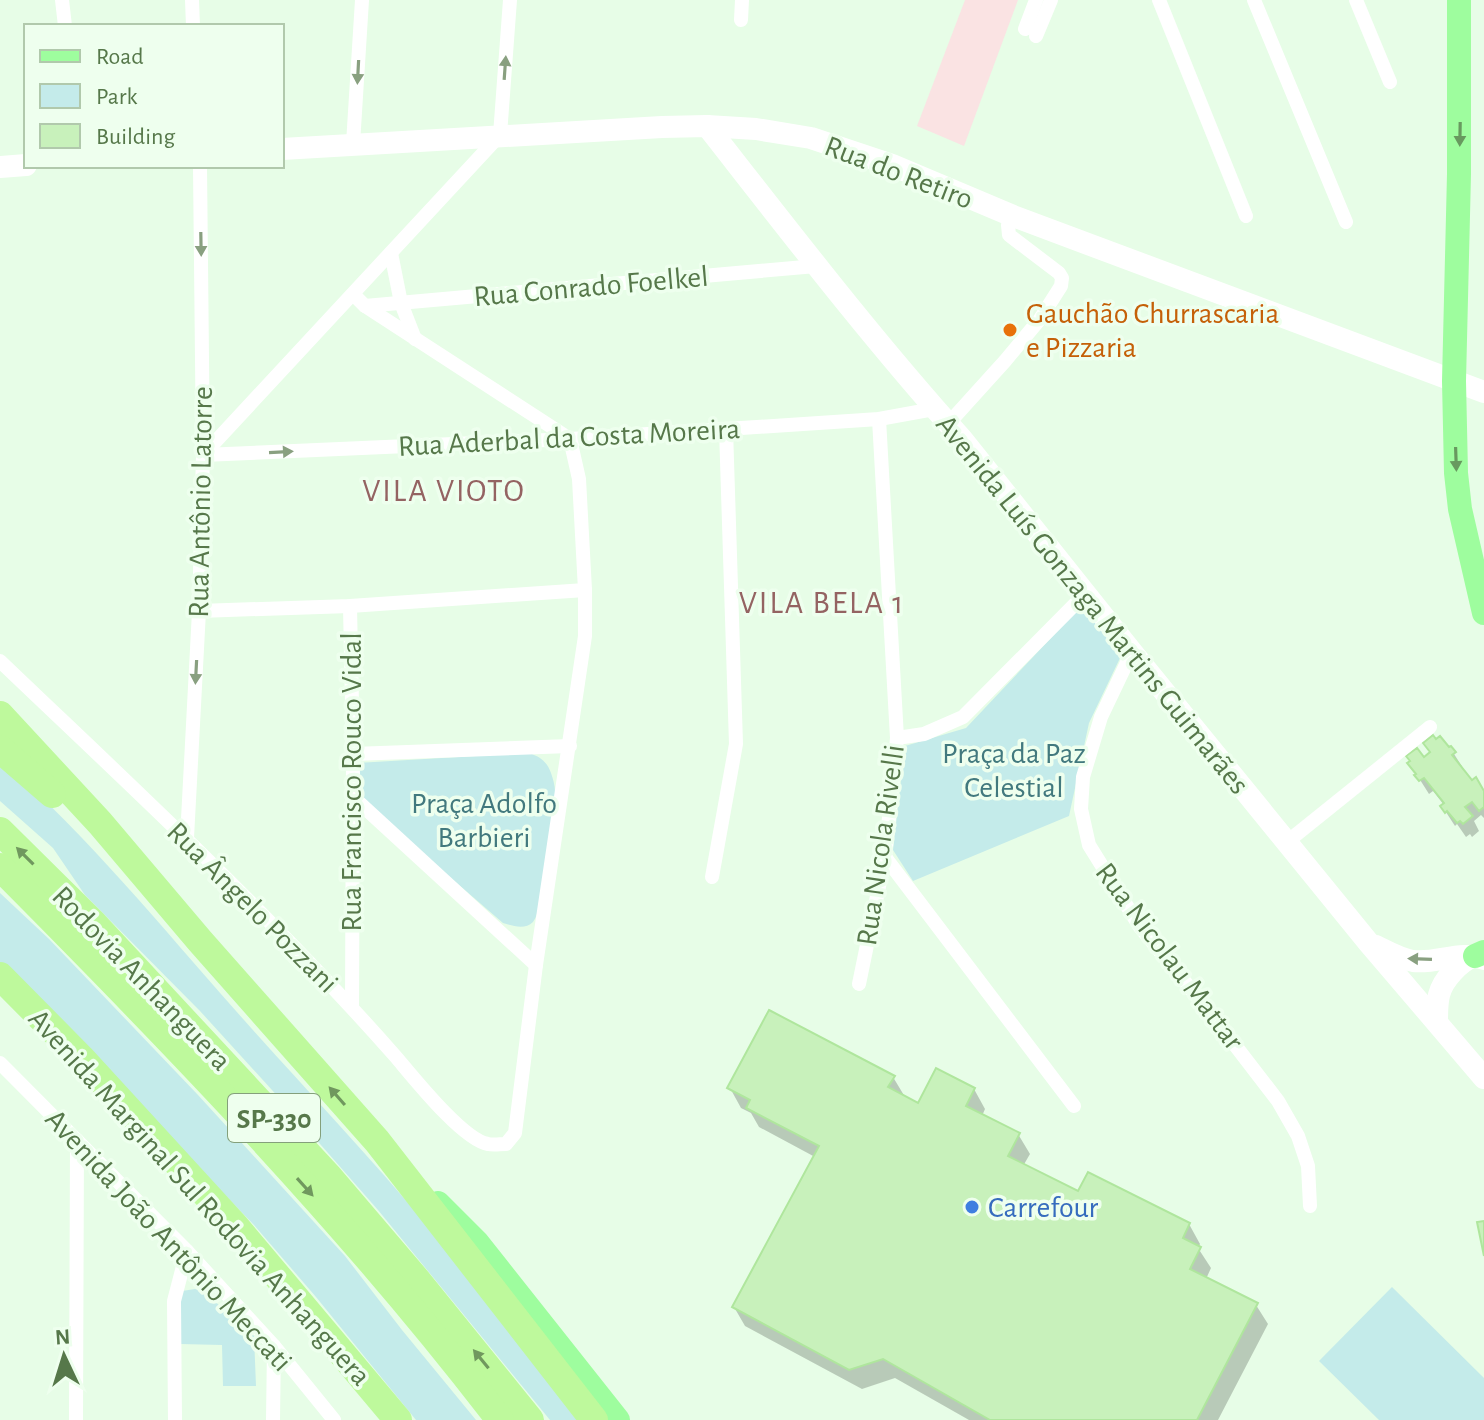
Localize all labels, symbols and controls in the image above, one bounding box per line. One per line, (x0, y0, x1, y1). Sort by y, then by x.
legend (24, 24, 284, 168)
text: Road (96, 45, 144, 69)
one-way arrow (499, 55, 512, 80)
one-way arrow (351, 60, 364, 85)
text: Park (96, 85, 137, 109)
one-way arrow (1454, 122, 1466, 147)
text: Building (96, 125, 175, 149)
street label: Rua do Retiro (820, 131, 977, 215)
one-way arrow (195, 232, 207, 257)
street label: Rua Conrado Foelkel (472, 262, 710, 312)
place label: Gauchão Churrascaria e Pizzaria (1026, 299, 1279, 363)
marker: Gauchão Churrascaria e Pizzaria (1001, 321, 1019, 339)
street label: Rua Antônio Latorre (184, 386, 218, 618)
street label: Avenida Luís Gonzaga Martins Guimarães (930, 409, 1254, 800)
street label: Rua Aderbal da Costa Moreira (397, 414, 741, 462)
one-way arrow (269, 445, 294, 458)
one-way arrow (1449, 447, 1462, 472)
district label: VILA VIOTO (362, 475, 526, 507)
district label: VILA BELA 1 (739, 587, 905, 619)
street label: Rua Francisco Rouco Vidal (337, 632, 367, 932)
one-way arrow (189, 660, 202, 685)
park label: Praça da Paz Celestial (942, 739, 1086, 803)
street label: Rua Nicola Rivelli (852, 743, 910, 947)
park label: Praça Adolfo Barbieri (411, 789, 557, 853)
street label: Rua Ângelo Pozzani (161, 815, 345, 999)
one-way arrow (16, 847, 34, 866)
street label: Rua Nicolau Mattar (1089, 858, 1249, 1056)
street label: Rodovia Anhanguera (46, 881, 236, 1077)
one-way arrow (1407, 953, 1432, 965)
street label: Avenida Marginal Sul Rodovia Anhanguera (22, 1004, 376, 1392)
one-way arrow (329, 1086, 346, 1106)
road number: SP-330 (228, 1094, 320, 1142)
street label: Avenida João Antônio Meccati (39, 1104, 297, 1377)
one-way arrow (296, 1176, 313, 1196)
place label: Carrefour (988, 1193, 1099, 1223)
marker: Carrefour (963, 1198, 981, 1216)
north arrow (24, 1316, 104, 1396)
text: N (54, 1326, 71, 1349)
one-way arrow (473, 1350, 490, 1370)

